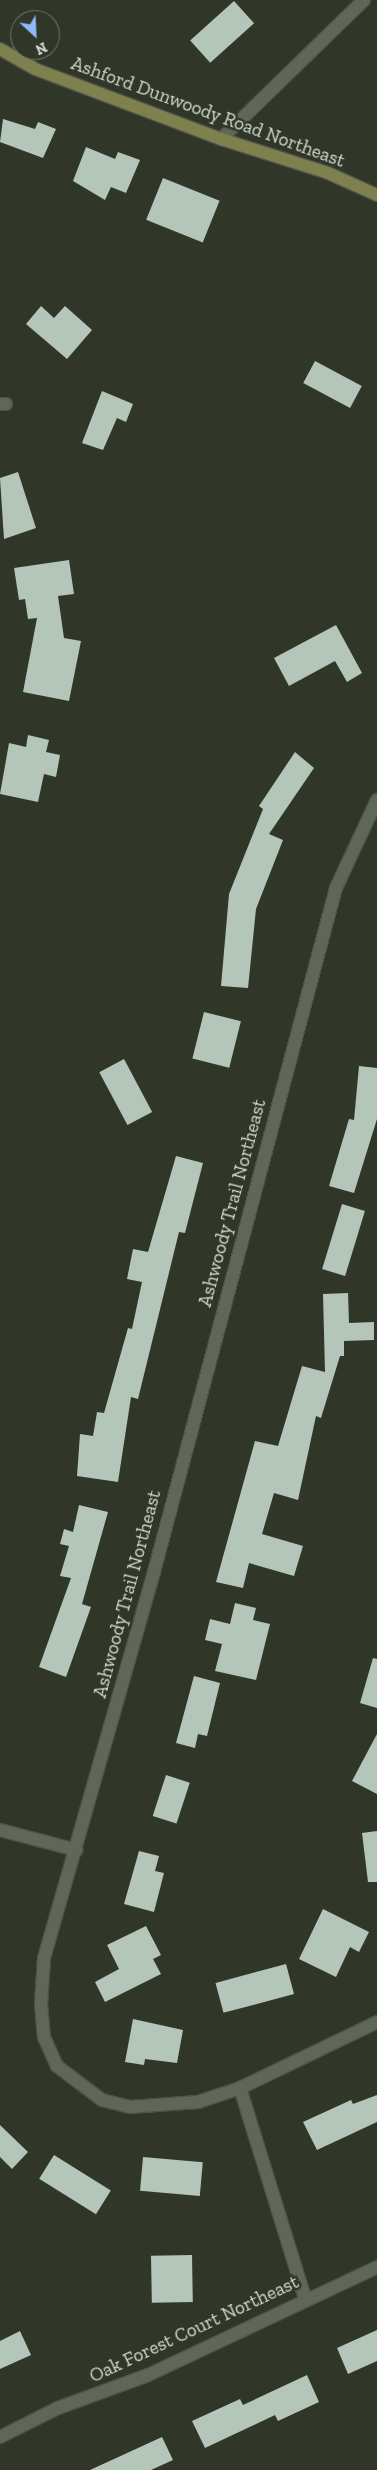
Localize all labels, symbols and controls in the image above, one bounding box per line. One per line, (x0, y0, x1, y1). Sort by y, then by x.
north arrow (10, 10, 60, 60)
text: N (33, 38, 50, 58)
street label: Ashford Dunwoody Road Northeast (68, 52, 348, 172)
street label: Ashwoody Trail Northeast (193, 1096, 271, 1310)
street label: Ashwoody Trail Northeast (88, 1487, 166, 1701)
street label: Oak Forest Court Northeast (86, 2270, 302, 2388)

